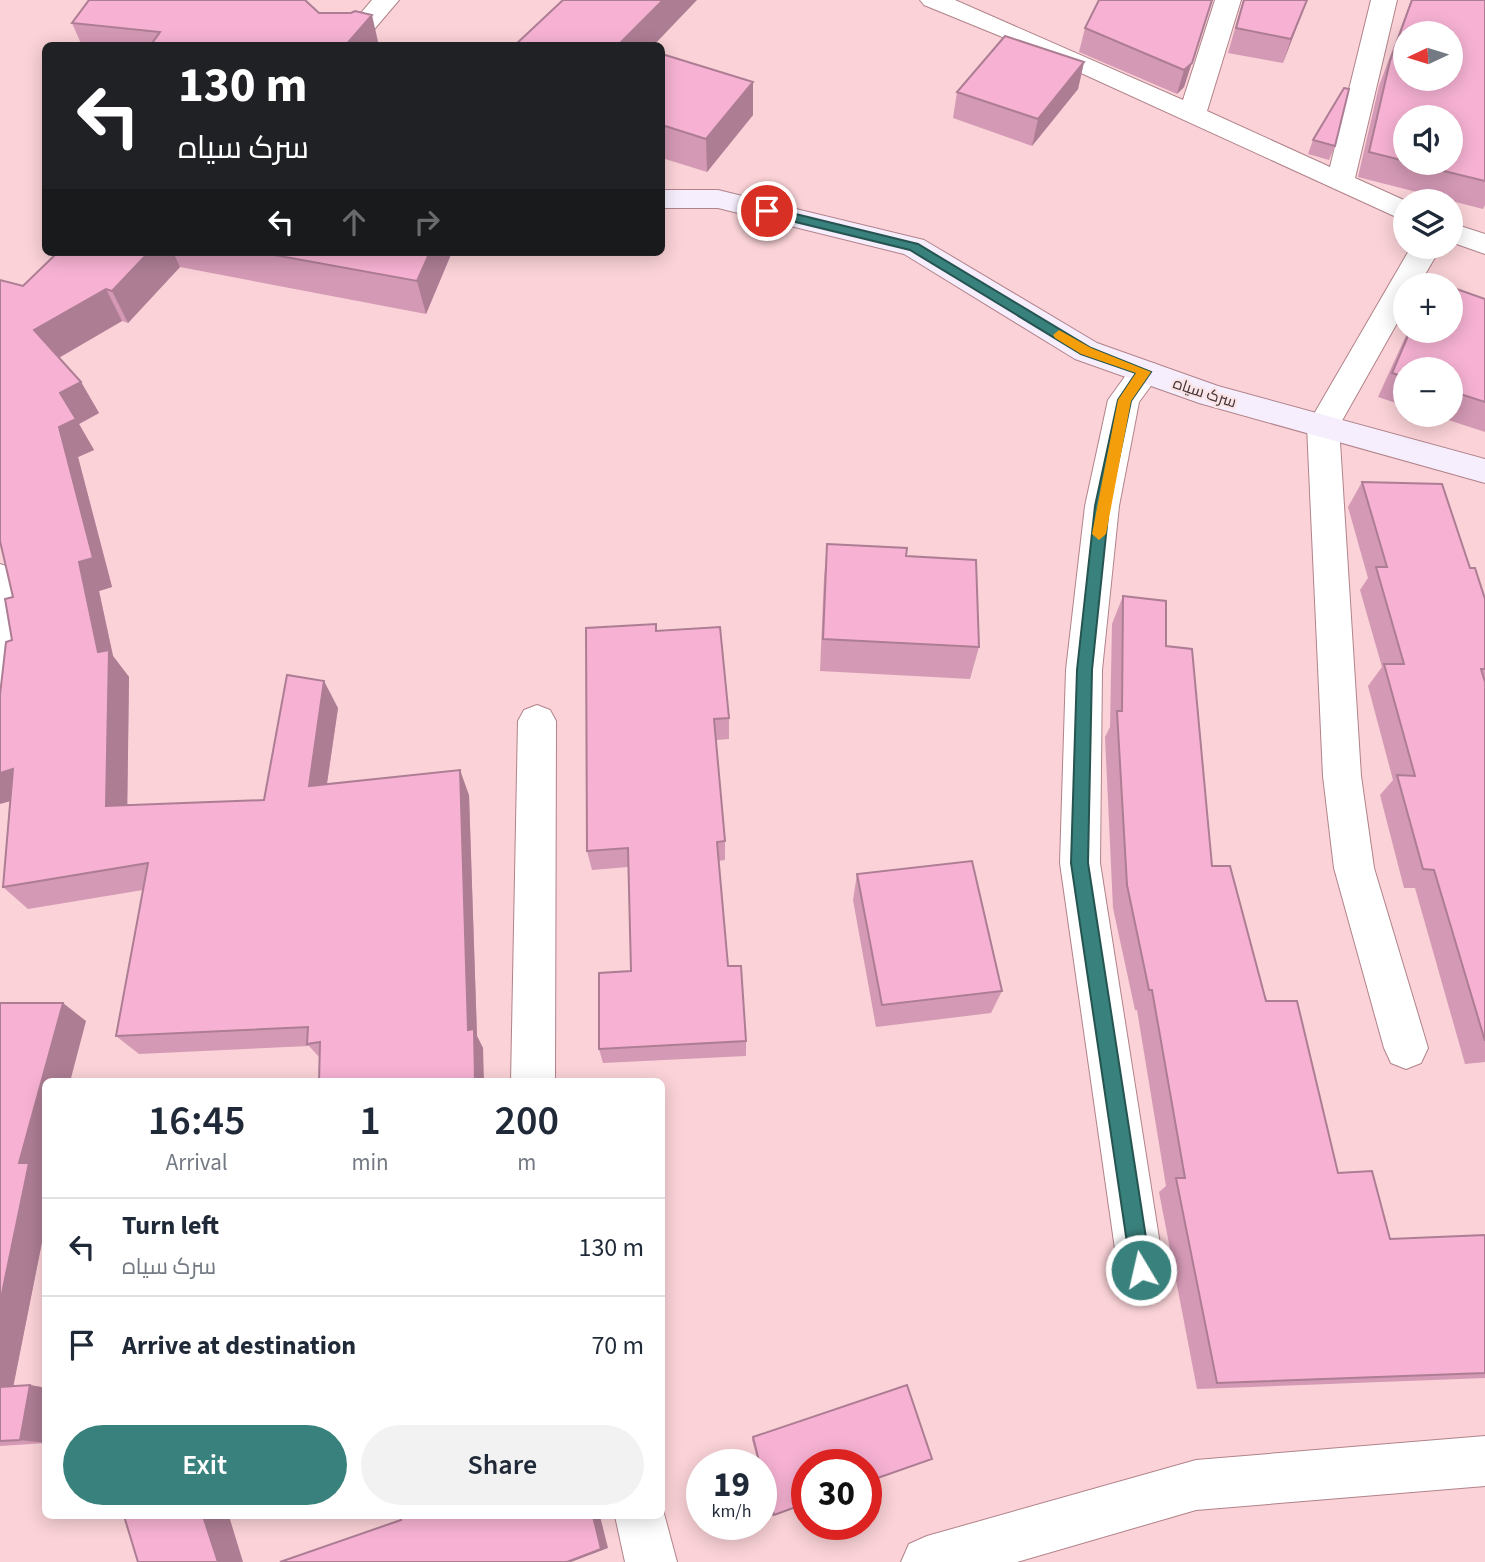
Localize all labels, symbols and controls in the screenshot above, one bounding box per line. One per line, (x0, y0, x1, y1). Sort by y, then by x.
north arrow (1393, 21, 1463, 91)
map controls (1393, 21, 1463, 427)
text: 130 m (178, 51, 307, 121)
icon: left (63, 70, 154, 161)
button: sound (1393, 105, 1463, 175)
text: سرک سیاه (178, 125, 309, 171)
pin (737, 181, 797, 241)
button: layers (1393, 189, 1463, 259)
icon: arrive (748, 192, 786, 230)
icon: left (262, 203, 300, 241)
icon: ahead (335, 203, 373, 241)
icon: right (408, 203, 446, 241)
button: + (1393, 273, 1463, 343)
button: − (1393, 357, 1463, 427)
street label: سرک سیاه (1170, 372, 1239, 414)
text: 16:45 (148, 1091, 246, 1151)
text: 1 (359, 1091, 381, 1151)
text: 200 (495, 1091, 559, 1151)
text: Arrival (166, 1146, 228, 1179)
text: min (351, 1146, 389, 1179)
text: m (517, 1146, 536, 1179)
text: Turn left (122, 1207, 219, 1244)
icon: left (63, 1228, 101, 1266)
text: 130 m (578, 1229, 644, 1266)
position arrow (1104, 1233, 1178, 1307)
text: سرک سیاه (122, 1250, 216, 1283)
icon: arrive (63, 1326, 101, 1364)
text: Arrive at destination (122, 1327, 356, 1364)
text: 70 m (591, 1327, 644, 1364)
button: Exit (63, 1425, 347, 1505)
button: Share (361, 1425, 644, 1505)
speed limit sign: 30 (791, 1449, 882, 1540)
text: 19 (713, 1460, 750, 1510)
text: km/h (712, 1499, 751, 1524)

